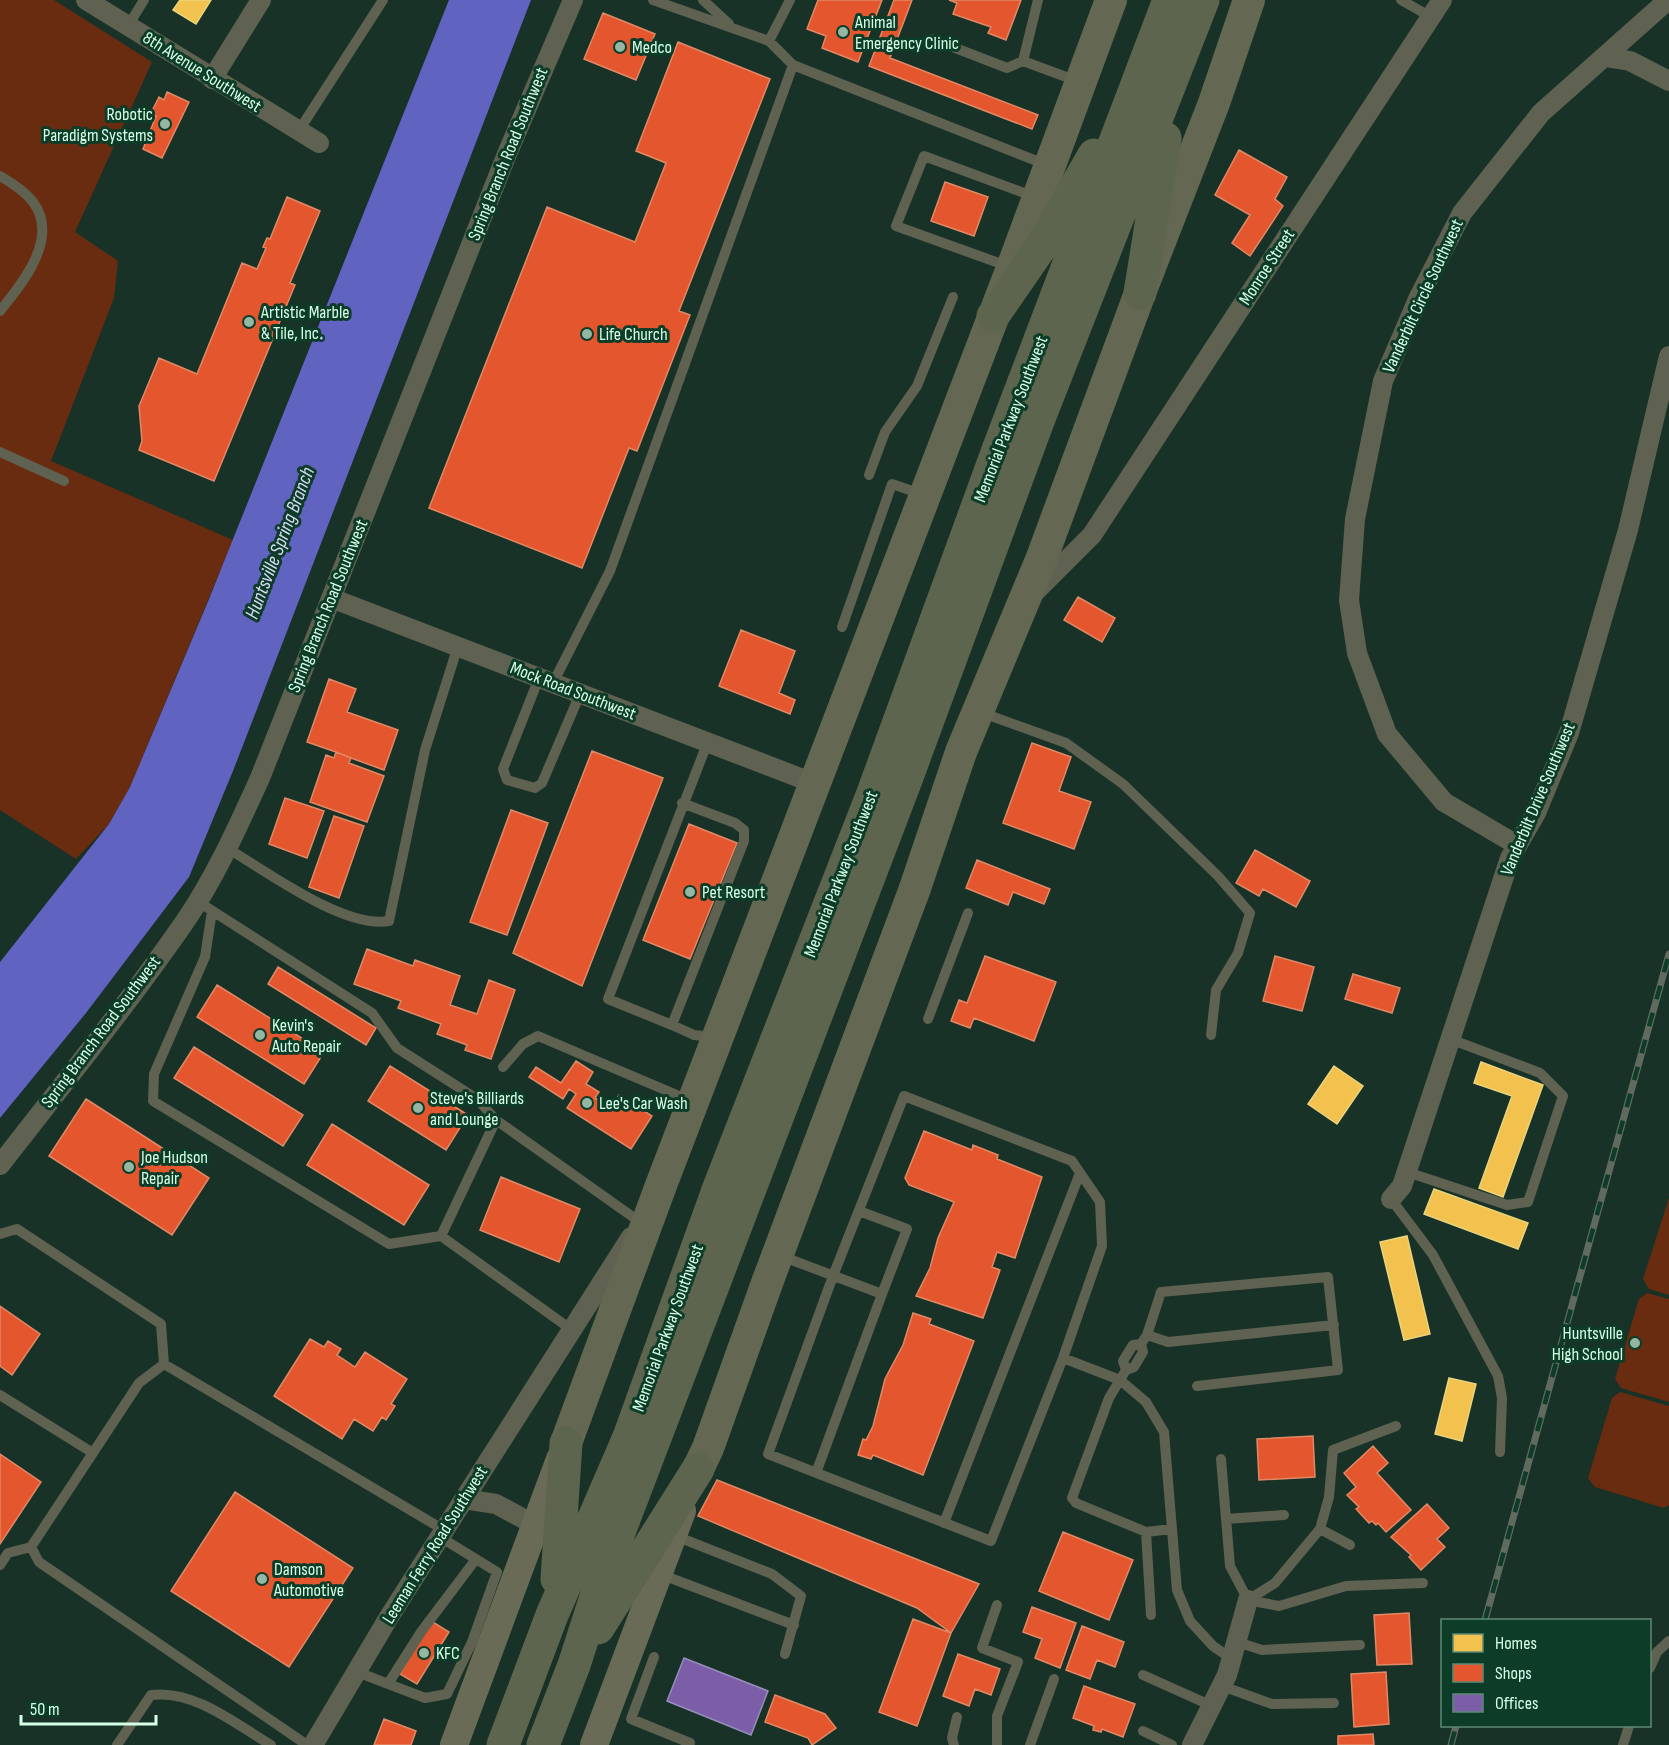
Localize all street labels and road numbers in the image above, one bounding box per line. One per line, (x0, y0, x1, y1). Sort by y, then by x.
street label: 8th Avenue Southwest (139, 27, 266, 117)
street label: Spring Branch Road Southwest (464, 64, 553, 244)
street label: Vanderbilt Circle Southwest (1378, 215, 1468, 376)
street label: Monroe Street (1235, 225, 1300, 309)
street label: Memorial Parkway Southwest (970, 332, 1053, 505)
street label: Spring Branch Road Southwest (284, 516, 373, 696)
street label: Mock Road Southwest (507, 657, 639, 725)
street label: Vanderbilt Drive Southwest (1496, 719, 1580, 879)
street label: Memorial Parkway Southwest (800, 787, 883, 960)
street label: Spring Branch Road Southwest (37, 952, 165, 1112)
street label: Memorial Parkway Southwest (628, 1241, 708, 1415)
street label: Leeman Ferry Road Southwest (378, 1462, 492, 1628)

